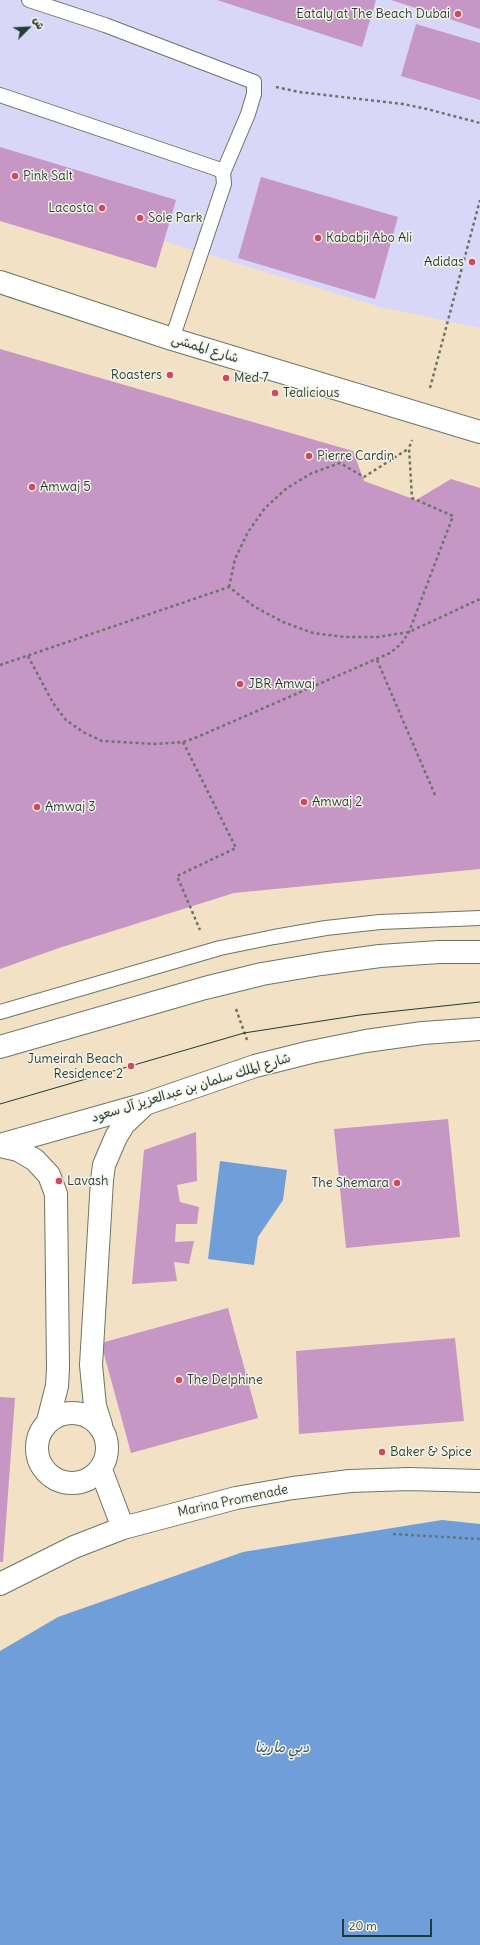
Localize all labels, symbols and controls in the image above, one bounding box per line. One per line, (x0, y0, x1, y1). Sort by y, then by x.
place label: Eataly at The Beach Dubai (296, 6, 450, 22)
north arrow (8, 8, 48, 48)
marker: Eataly at The Beach Dubai (453, 9, 463, 19)
text: ش (30, 15, 48, 31)
place label: Pink Salt (23, 168, 73, 184)
marker: Pink Salt (10, 171, 20, 181)
place label: Lacosta (48, 200, 94, 216)
marker: Lacosta (97, 203, 107, 213)
place label: Sole Park (148, 210, 202, 226)
marker: Sole Park (135, 213, 145, 223)
place label: Kababji Abo Ali (326, 230, 412, 246)
marker: Kababji Abo Ali (313, 233, 323, 243)
place label: Adidas (424, 254, 464, 270)
marker: Adidas (467, 257, 477, 267)
street label: شارع الممشى (170, 331, 240, 367)
place label: Roasters (111, 367, 162, 383)
marker: Roasters (165, 370, 175, 380)
place label: Med 7 (234, 370, 269, 386)
marker: Med 7 (221, 373, 231, 383)
place label: Tealicious (283, 385, 339, 401)
marker: Tealicious (270, 388, 280, 398)
place label: Pierre Cardin (317, 448, 394, 464)
marker: Pierre Cardin (304, 451, 314, 461)
place label: Amwaj 5 (40, 479, 91, 495)
marker: Amwaj 5 (27, 482, 37, 492)
place label: JBR Amwaj (248, 676, 315, 692)
marker: JBR Amwaj (235, 679, 245, 689)
place label: Amwaj 2 (312, 794, 362, 810)
marker: Amwaj 2 (299, 797, 309, 807)
place label: Amwaj 3 (45, 799, 96, 815)
marker: Amwaj 3 (32, 802, 42, 812)
street label: شارع الملك سلمان بن عبدالعزيز آل سعود (89, 1050, 293, 1126)
place label: Jumeirah Beach Residence 2 (27, 1051, 123, 1082)
marker: Jumeirah Beach Residence 2 (126, 1061, 136, 1071)
place label: Lavash (67, 1173, 108, 1189)
place label: The Shemara (311, 1175, 389, 1191)
marker: Lavash (54, 1176, 64, 1186)
marker: The Shemara (392, 1178, 402, 1188)
place label: The Delphine (187, 1372, 263, 1388)
marker: The Delphine (174, 1375, 184, 1385)
place label: Baker & Spice (390, 1444, 472, 1460)
marker: Baker & Spice (377, 1447, 387, 1457)
street label: Marina Promenade (176, 1482, 290, 1520)
water label: دبي مارينا (255, 1740, 309, 1756)
scale bar (344, 1911, 434, 1937)
text: 20 m (349, 1918, 377, 1933)

